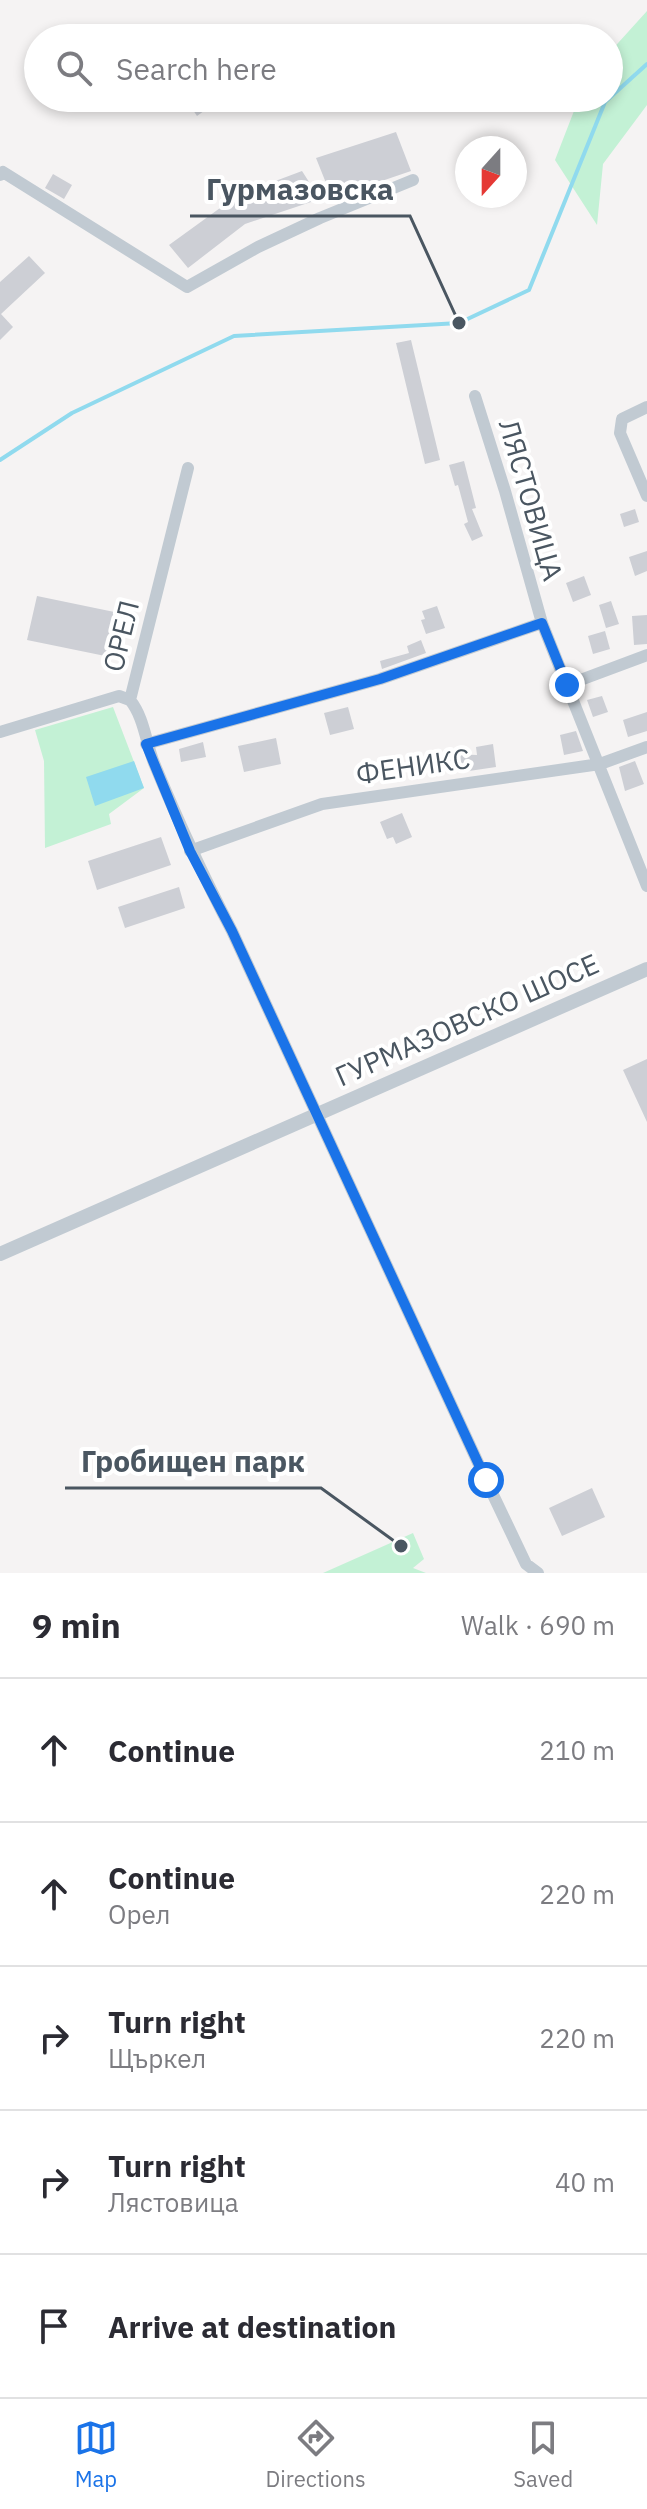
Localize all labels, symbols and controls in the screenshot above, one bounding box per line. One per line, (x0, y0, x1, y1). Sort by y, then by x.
search box (24, 24, 623, 112)
icon: search (52, 46, 96, 90)
text: Search here (116, 49, 277, 88)
north arrow (455, 136, 527, 208)
callout: Гурмазовска (190, 162, 410, 216)
text: Гурмазовска (206, 169, 394, 208)
street label: ЛЯСТОВИЦА (491, 415, 572, 585)
street label: ОРЕЛ (94, 596, 147, 675)
route end (549, 667, 585, 703)
street label: ФЕНИКС (354, 739, 472, 792)
street label: ГУРМАЗОВСКО ШОСЕ (329, 945, 604, 1094)
callout: Гробищен парк (65, 1434, 321, 1488)
text: Гробищен парк (81, 1441, 305, 1480)
route start (468, 1462, 504, 1498)
text: 9 min (32, 1603, 121, 1647)
text: Walk · 690 m (461, 1608, 615, 1642)
icon: ahead (32, 1728, 76, 1772)
text: Continue (108, 1731, 235, 1770)
text: 210 m (539, 1733, 615, 1767)
text: Continue (108, 1858, 235, 1897)
icon: ahead (32, 1872, 76, 1916)
text: 220 m (539, 1877, 615, 1911)
text: Орел (108, 1897, 170, 1931)
text: Turn right (108, 2002, 246, 2041)
icon: right (32, 2016, 76, 2060)
text: 220 m (539, 2021, 615, 2055)
text: Щъркел (108, 2041, 206, 2075)
text: Turn right (108, 2146, 246, 2185)
icon: right (32, 2160, 76, 2204)
text: 40 m (555, 2165, 615, 2199)
text: Лястовица (108, 2185, 239, 2219)
icon: arrive (32, 2304, 76, 2348)
text: Arrive at destination (108, 2307, 396, 2346)
tab: Map (74, 2416, 118, 2493)
tab: Directions (266, 2416, 366, 2493)
tab: Saved (513, 2416, 573, 2493)

